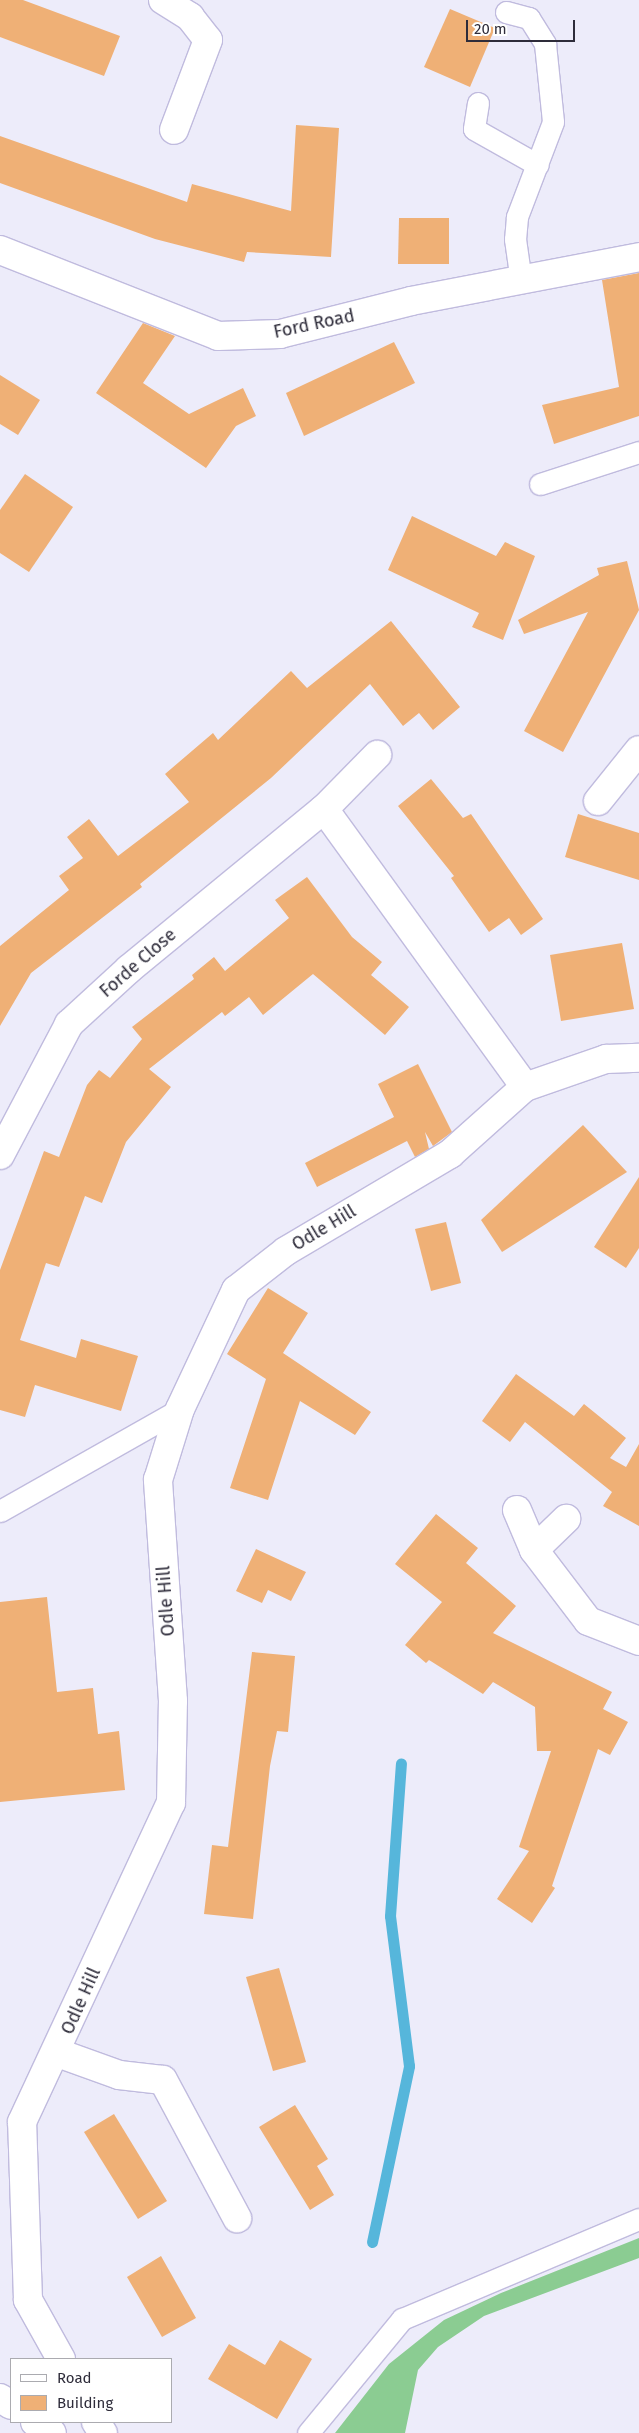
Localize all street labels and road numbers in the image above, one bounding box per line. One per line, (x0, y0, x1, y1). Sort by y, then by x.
street label: Ford Road (272, 305, 356, 343)
street label: Forde Close (95, 924, 181, 1002)
street label: Odle Hill (288, 1200, 360, 1256)
street label: Odle Hill (153, 1565, 179, 1637)
street label: Odle Hill (57, 1964, 105, 2038)

